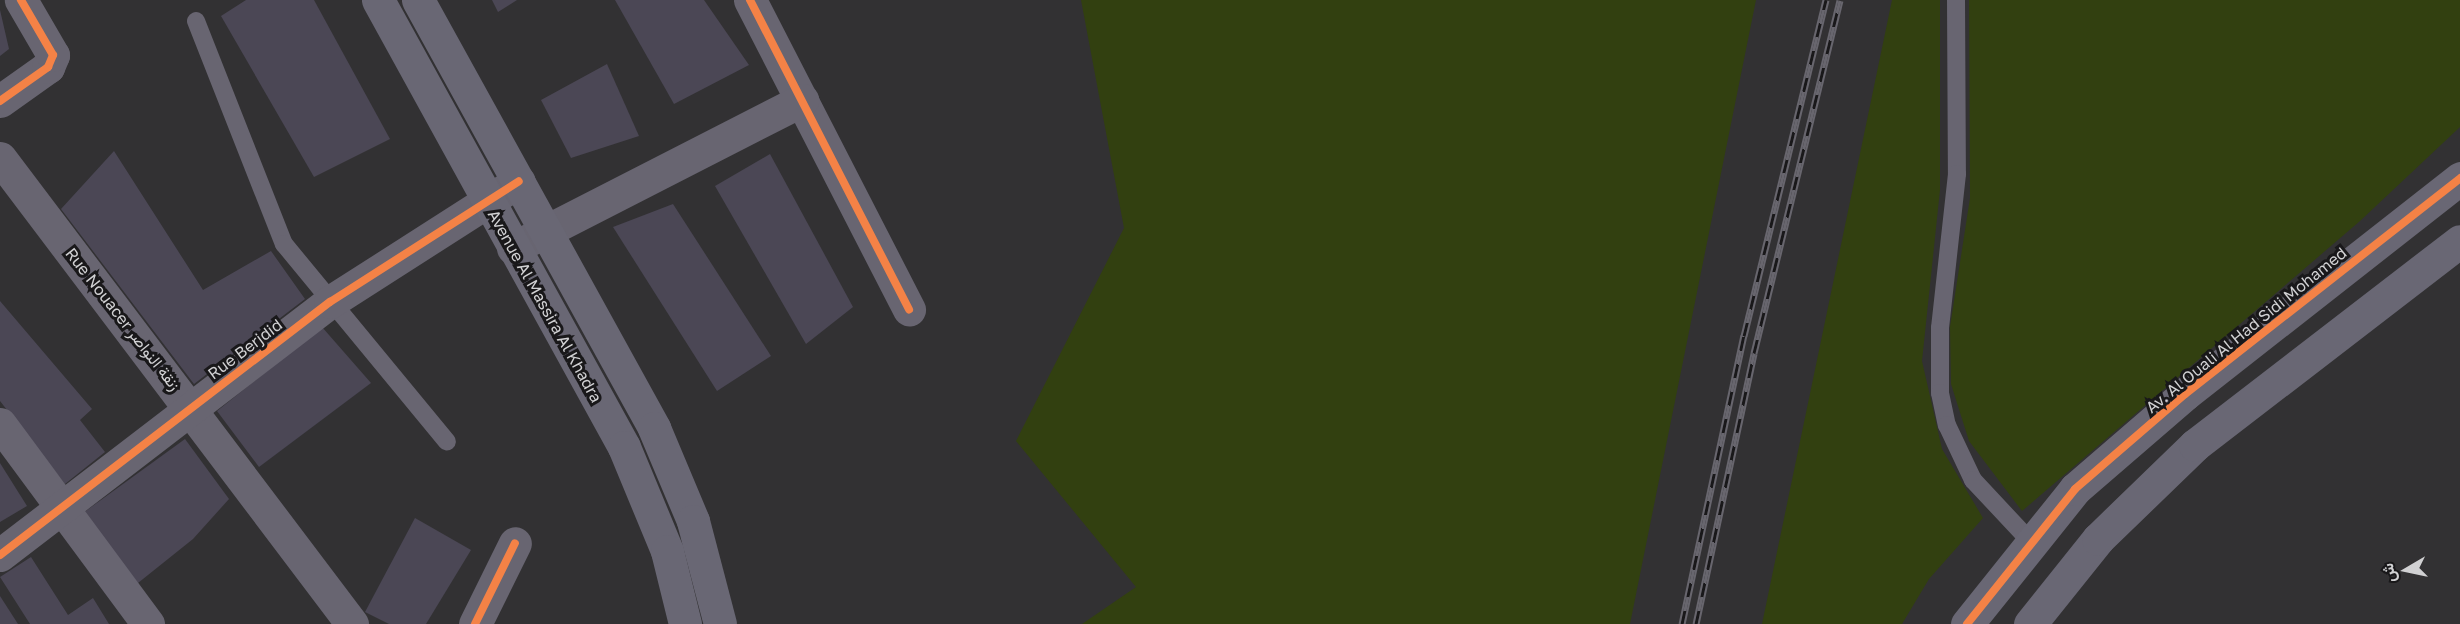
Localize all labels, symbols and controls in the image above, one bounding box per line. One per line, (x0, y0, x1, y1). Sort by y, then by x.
street label: Avenue Al Massira Al Khadra (484, 206, 606, 406)
street label: Av. Al Ouali Al Had Sidi Mohamed (2142, 243, 2350, 417)
street label: Rue Nouacer زنقة النواصر (61, 244, 185, 394)
street label: Rue Berjdid (204, 315, 286, 383)
north arrow (2376, 540, 2436, 600)
text: ش (2377, 562, 2400, 584)

